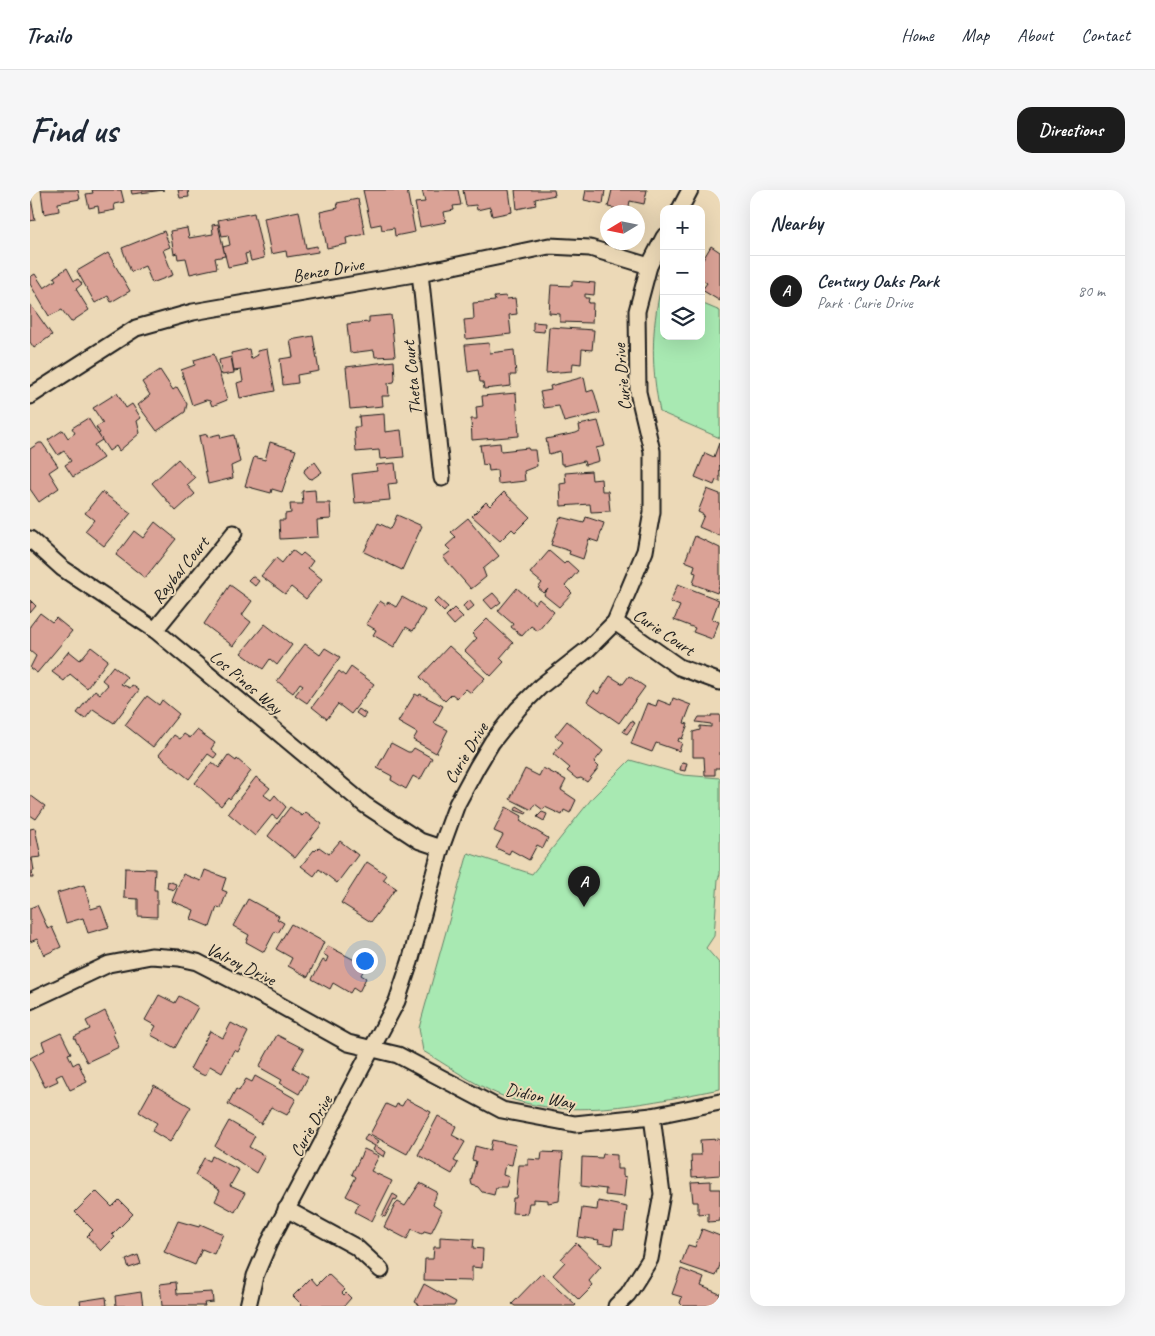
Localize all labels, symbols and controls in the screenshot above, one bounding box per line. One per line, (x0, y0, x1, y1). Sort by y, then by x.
text: Trailo (25, 20, 71, 50)
text: Home (901, 24, 934, 46)
text: Map (962, 24, 989, 46)
text: About (1017, 24, 1053, 46)
text: Contact (1081, 24, 1130, 46)
button: Directions (1017, 107, 1125, 153)
text: Find us (30, 108, 117, 153)
north arrow (600, 205, 645, 250)
map controls (660, 205, 705, 340)
button: + (660, 205, 705, 250)
text: Nearby (770, 210, 823, 236)
button: − (660, 250, 705, 295)
street label: Benzo Drive (291, 253, 366, 287)
text: Century Oaks Park (817, 269, 939, 293)
text: A (782, 281, 790, 301)
text: 80 m (1078, 281, 1105, 301)
text: Park · Curie Drive (817, 293, 913, 313)
button: layers (660, 295, 705, 340)
street label: Theta Court (397, 338, 427, 416)
street label: Curie Drive (608, 341, 636, 411)
street label: Raybal Court (146, 531, 215, 608)
street label: Curie Court (629, 604, 701, 662)
street label: Los Pinos Way (205, 645, 288, 720)
street label: Curie Drive (439, 718, 493, 787)
pin: A (568, 866, 600, 907)
street label: Valroy Drive (203, 938, 280, 991)
your location (352, 948, 378, 974)
street label: Didion Way (503, 1078, 578, 1114)
street label: Curie Drive (285, 1090, 337, 1161)

